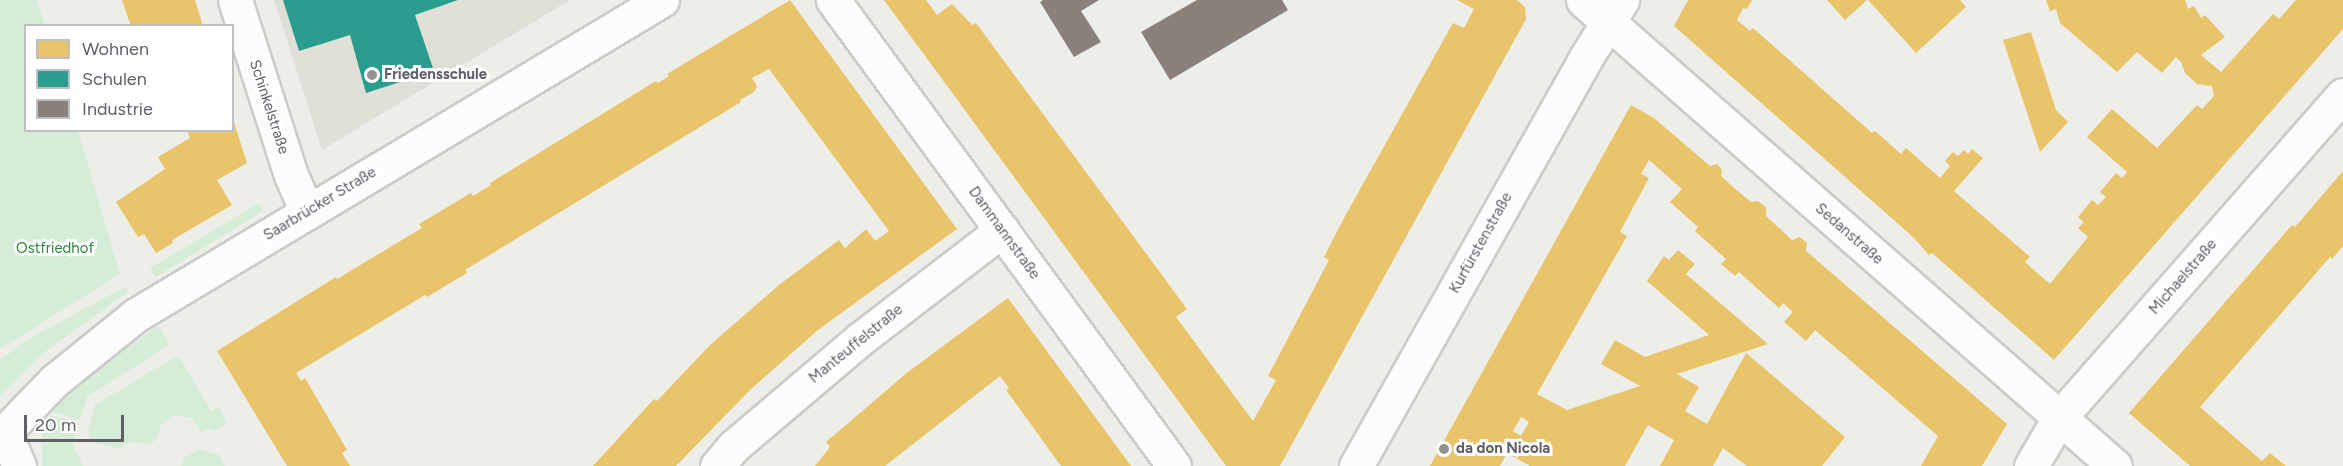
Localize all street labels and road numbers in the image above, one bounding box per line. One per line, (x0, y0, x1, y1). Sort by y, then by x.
street label: Schinkelstraße (245, 58, 293, 156)
street label: Saarbrücker Straße (260, 163, 380, 245)
street label: Dammannstraße (964, 183, 1044, 283)
street label: Kurfürstenstraße (1446, 189, 1516, 297)
street label: Sedanstraße (1811, 200, 1887, 268)
street label: Michaelstraße (2145, 236, 2221, 318)
street label: Manteuffelstraße (805, 301, 907, 387)

